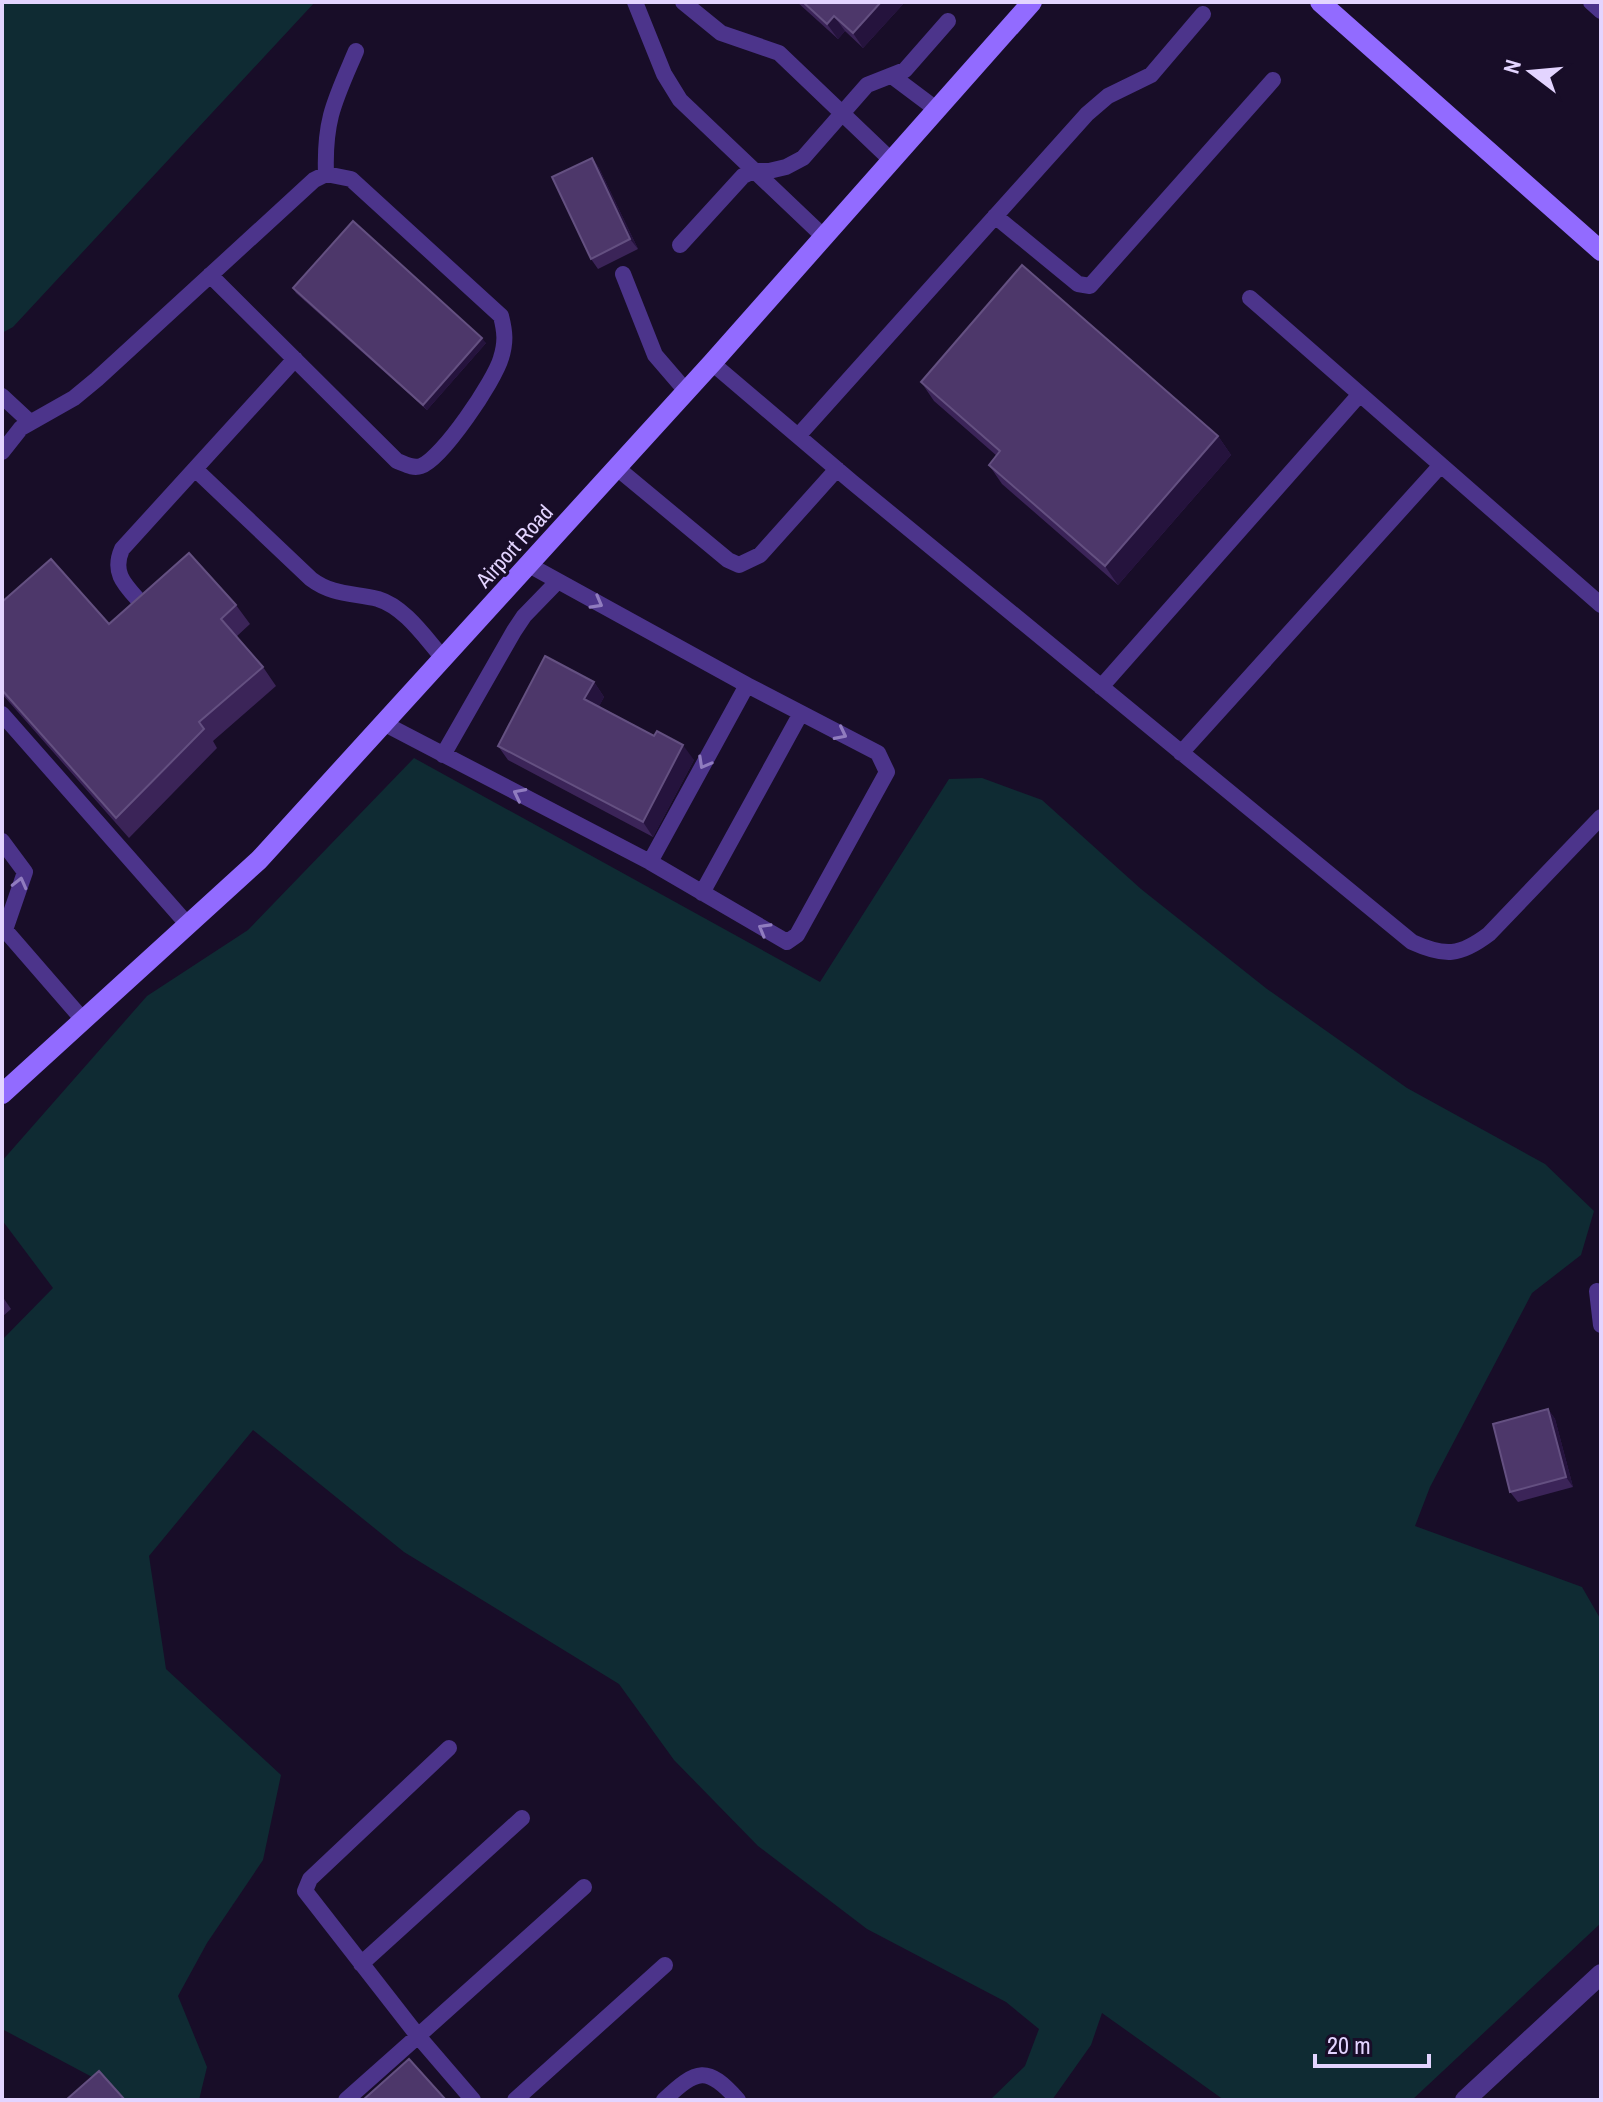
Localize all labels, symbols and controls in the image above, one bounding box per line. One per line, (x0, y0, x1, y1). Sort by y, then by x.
north arrow (1491, 32, 1571, 112)
text: N (1496, 56, 1528, 77)
street label: Airport Road (468, 498, 559, 595)
one-way arrow (589, 593, 603, 609)
one-way arrow (833, 724, 847, 739)
one-way arrow (698, 755, 714, 769)
one-way arrow (513, 788, 527, 804)
one-way arrow (11, 877, 28, 890)
one-way arrow (758, 923, 773, 939)
scale bar (1315, 2018, 1429, 2068)
text: 20 m (1327, 2029, 1371, 2061)

